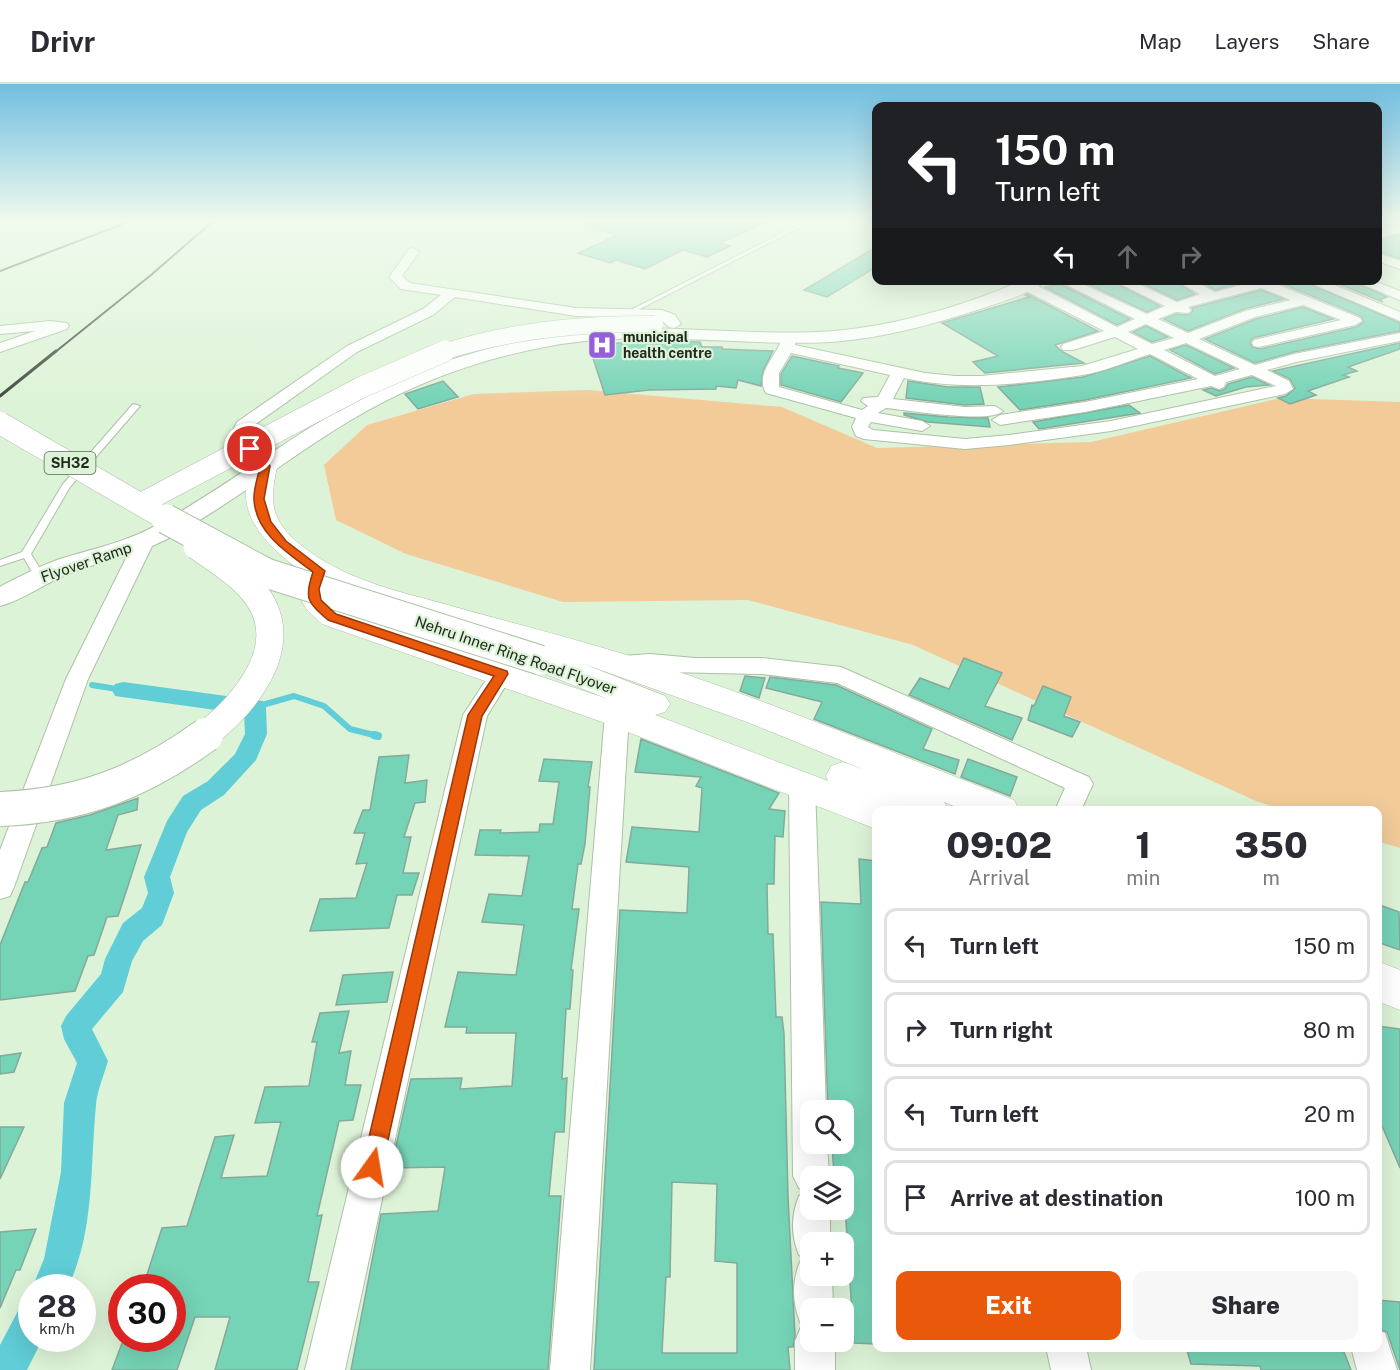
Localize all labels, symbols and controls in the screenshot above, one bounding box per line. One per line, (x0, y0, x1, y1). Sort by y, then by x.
text: Drivr (30, 25, 95, 58)
text: Map (1139, 29, 1182, 54)
text: Layers (1215, 29, 1279, 54)
text: Share (1312, 29, 1370, 54)
text: 150 m (995, 125, 1115, 174)
icon: left (896, 126, 974, 204)
text: Turn left (995, 175, 1101, 207)
icon: left (1048, 240, 1081, 273)
icon: ahead (1111, 240, 1144, 273)
icon: right (1174, 240, 1207, 273)
hospital icon: municipal health centre (586, 329, 618, 361)
place label: municipal health centre (623, 329, 712, 361)
pin (224, 423, 275, 474)
icon: arrive (233, 432, 266, 465)
road number: SH32 (44, 452, 96, 474)
street label: Flyover Ramp (38, 538, 134, 585)
street label: Nehru Inner Ring Road Flyover (413, 612, 619, 698)
text: 09:02 (946, 824, 1052, 866)
text: 1 (1135, 824, 1151, 866)
text: 350 (1235, 824, 1308, 866)
text: Arrival (968, 866, 1030, 890)
text: min (1126, 866, 1160, 890)
text: m (1262, 866, 1280, 890)
icon: left (899, 929, 932, 962)
text: Turn left (950, 933, 1039, 959)
text: 150 m (1294, 933, 1355, 959)
icon: right (899, 1013, 932, 1046)
text: Turn right (950, 1017, 1053, 1043)
text: 80 m (1303, 1017, 1355, 1043)
icon: left (899, 1097, 932, 1130)
map controls (800, 1100, 854, 1352)
button: search (800, 1100, 854, 1154)
text: Turn left (950, 1101, 1039, 1127)
text: 20 m (1304, 1101, 1355, 1127)
position arrow (340, 1135, 404, 1199)
button: layers (800, 1166, 854, 1220)
icon: arrive (899, 1181, 932, 1214)
text: Arrive at destination (950, 1185, 1163, 1211)
text: 100 m (1295, 1185, 1355, 1211)
button: + (800, 1232, 854, 1286)
button: Exit (896, 1271, 1121, 1340)
button: Share (1133, 1271, 1358, 1340)
speed limit sign: 30 (108, 1274, 186, 1352)
text: 28 (37, 1288, 77, 1324)
button: − (800, 1298, 854, 1352)
text: km/h (39, 1320, 75, 1337)

